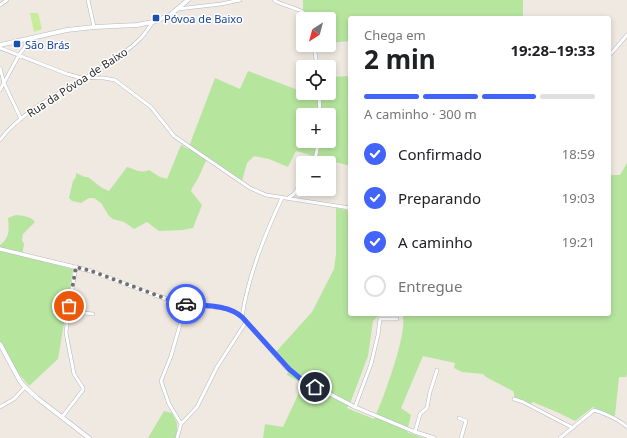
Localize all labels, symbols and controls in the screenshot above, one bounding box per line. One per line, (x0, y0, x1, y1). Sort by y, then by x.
place label: Póvoa de Baixo (164, 11, 243, 26)
north arrow (296, 12, 336, 52)
map controls (296, 12, 336, 196)
marker: Póvoa de Baixo (151, 13, 161, 23)
text: Chega em (364, 26, 426, 44)
place label: São Brás (25, 37, 70, 52)
marker: São Brás (12, 39, 22, 49)
text: 19:28–19:33 (510, 40, 595, 60)
text: 2 min (364, 41, 436, 77)
street label: Rua da Póvoa de Baixo (24, 44, 130, 120)
button: locate (296, 60, 336, 100)
text: A caminho · 300 m (364, 105, 477, 123)
button: + (296, 108, 336, 148)
icon: check (364, 143, 386, 165)
text: Confirmado (398, 144, 482, 164)
text: 18:59 (562, 145, 595, 163)
button: − (296, 156, 336, 196)
icon: check (364, 187, 386, 209)
text: Preparando (398, 188, 481, 208)
text: 19:03 (562, 189, 595, 207)
icon: check (364, 231, 386, 253)
text: A caminho (398, 232, 473, 252)
text: 19:21 (562, 233, 595, 251)
text: Entregue (398, 276, 462, 296)
courier (166, 284, 206, 324)
pin (52, 289, 86, 323)
icon: car (175, 293, 197, 315)
icon: bag (58, 295, 80, 317)
pin (298, 370, 332, 404)
icon: home (304, 376, 326, 398)

